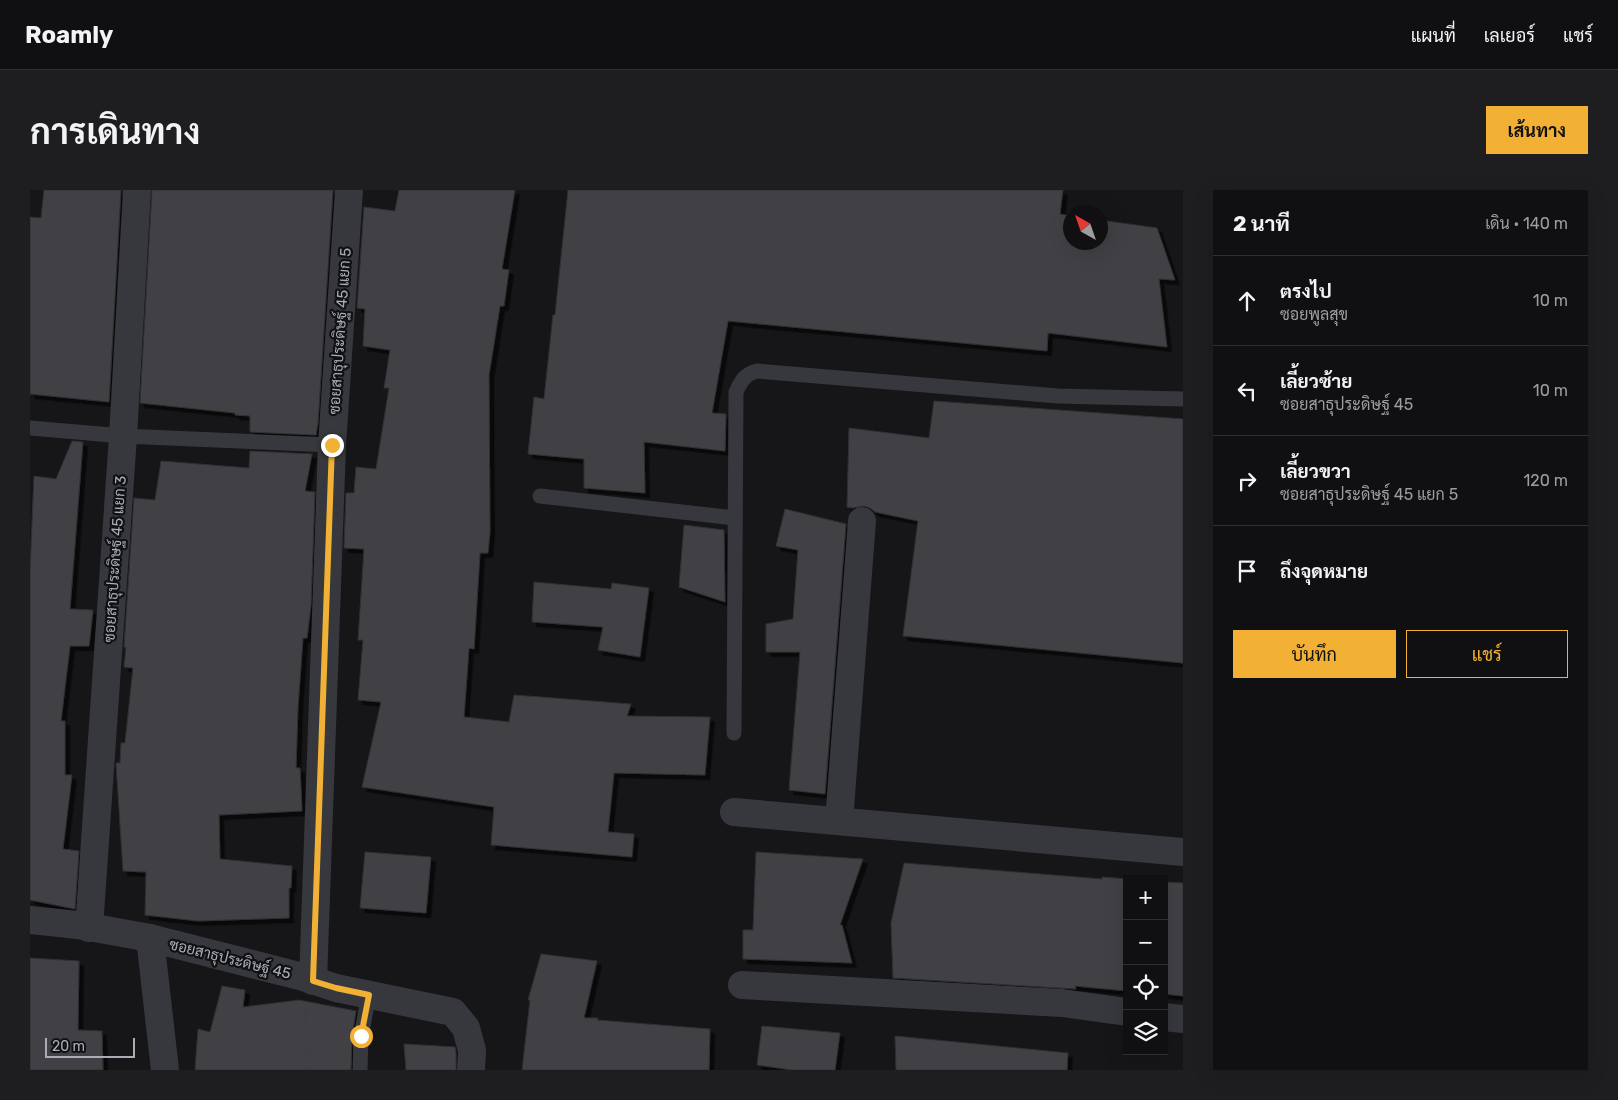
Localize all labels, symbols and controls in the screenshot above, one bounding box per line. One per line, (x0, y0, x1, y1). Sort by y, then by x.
text: Roamly (25, 21, 113, 49)
text: แผนที่ (1411, 25, 1456, 47)
text: เลเยอร์ (1484, 25, 1535, 47)
text: แชร์ (1563, 25, 1593, 47)
button: เส้นทาง (1486, 106, 1588, 154)
text: การเดินทาง (30, 111, 200, 153)
north arrow (1063, 205, 1108, 250)
text: 2 นาที (1233, 211, 1290, 236)
text: เดิน · 140 m (1485, 214, 1568, 233)
street label: ซอยสาธุประดิษฐ์ 45 แยก 5 (324, 247, 357, 415)
text: ตรงไป (1280, 280, 1332, 303)
icon: ahead (1233, 287, 1261, 315)
text: 10 m (1533, 291, 1568, 310)
text: ซอยพูลสุข (1280, 305, 1348, 324)
text: เลี้ยวซ้าย (1280, 370, 1352, 393)
icon: left (1233, 377, 1261, 405)
text: 10 m (1533, 381, 1568, 400)
text: ซอยสาธุประดิษฐ์ 45 (1280, 395, 1413, 414)
route end (321, 434, 344, 457)
text: เลี้ยวขวา (1280, 460, 1351, 483)
icon: right (1233, 467, 1261, 495)
text: 120 m (1523, 471, 1568, 490)
street label: ซอยสาธุประดิษฐ์ 45 แยก 3 (99, 475, 132, 643)
text: ซอยสาธุประดิษฐ์ 45 แยก 5 (1280, 485, 1458, 504)
icon: arrive (1233, 557, 1261, 585)
text: ถึงจุดหมาย (1280, 560, 1368, 583)
button: บันทึก (1233, 630, 1396, 678)
button: แชร์ (1406, 630, 1568, 678)
map controls (1123, 875, 1168, 1055)
button: + (1123, 875, 1168, 920)
button: − (1123, 920, 1168, 965)
street label: ซอยสาธุประดิษฐ์ 45 (167, 934, 293, 985)
button: locate (1123, 965, 1168, 1010)
button: layers (1123, 1010, 1168, 1055)
route start (350, 1025, 373, 1048)
scale bar (45, 1035, 135, 1058)
text: 20 m (52, 1038, 85, 1055)

